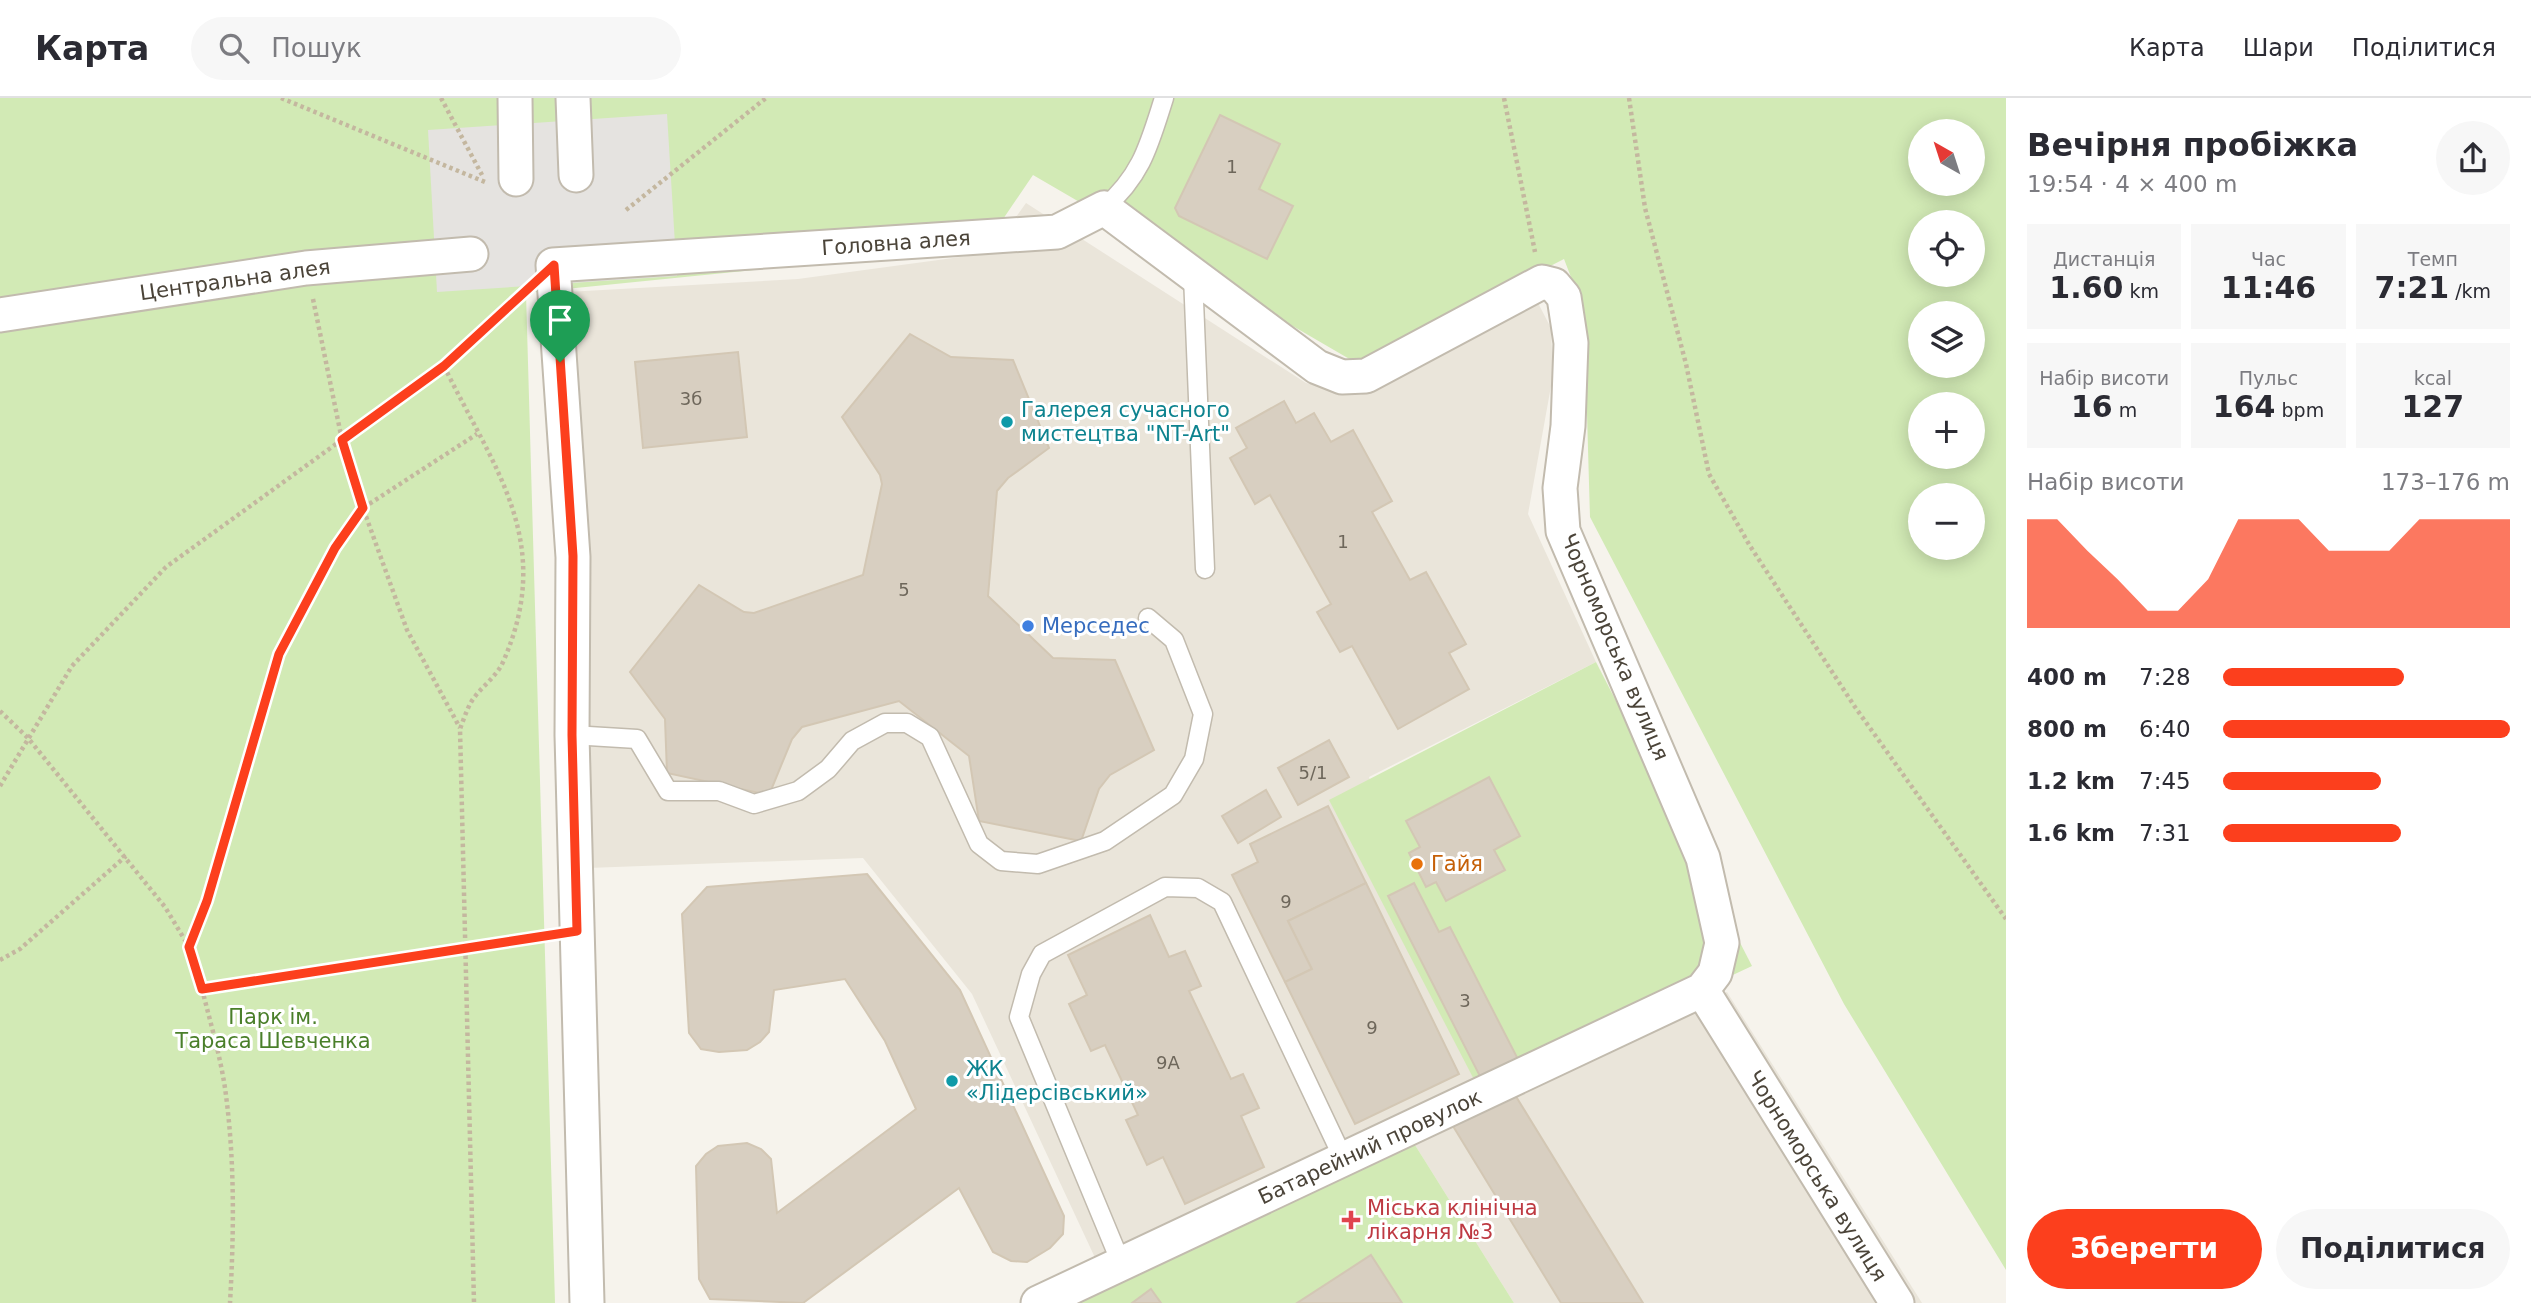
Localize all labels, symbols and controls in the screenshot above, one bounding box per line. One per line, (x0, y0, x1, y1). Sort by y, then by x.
search box (191, 17, 681, 80)
text: Карта (35, 29, 149, 68)
icon: search (215, 29, 253, 67)
text: Пошук (271, 33, 362, 63)
text: Карта (2129, 34, 2205, 62)
text: Шари (2243, 34, 2314, 62)
text: Поділитися (2352, 34, 2496, 62)
north arrow (1908, 119, 1984, 196)
map controls (1908, 119, 1985, 560)
button: share (2436, 121, 2510, 195)
text: Вечірня пробіжка (2027, 126, 2358, 164)
house number: 1 (1226, 156, 1238, 177)
text: 19:54 · 4 × 400 m (2027, 171, 2237, 197)
button: locate (1908, 210, 1985, 287)
street label: Головна алея (821, 226, 971, 260)
text: Дистанція (2053, 248, 2155, 270)
text: Час (2251, 248, 2286, 270)
text: Темп (2408, 248, 2458, 270)
street label: Центральна алея (138, 255, 332, 305)
text: 1.60 (2049, 270, 2123, 305)
text: 11:46 (2221, 270, 2316, 305)
text: 7:21 (2375, 270, 2449, 305)
text: km (2123, 280, 2159, 302)
text: /km (2449, 280, 2491, 302)
pin (530, 290, 590, 362)
icon: arrive (541, 301, 579, 339)
button: layers (1908, 301, 1985, 378)
text: Набір висоти (2039, 367, 2169, 389)
text: Пульс (2239, 367, 2298, 389)
text: kcal (2414, 367, 2452, 389)
house number: 3б (680, 388, 702, 409)
text: 16 (2071, 389, 2113, 424)
text: 164 (2213, 389, 2275, 424)
text: 127 (2402, 389, 2464, 424)
button: + (1908, 392, 1985, 469)
place label: Галерея сучасного мистецтва "NT-Art" (1021, 398, 1230, 446)
text: m (2113, 399, 2137, 421)
text: bpm (2275, 399, 2324, 421)
marker: Галерея сучасного мистецтва "NT-Art" (999, 414, 1015, 430)
text: Набір висоти (2027, 469, 2184, 495)
text: 173–176 m (2381, 469, 2510, 495)
button: − (1908, 483, 1985, 560)
street label: Чорноморська вулиця (1556, 530, 1674, 764)
house number: 1 (1337, 531, 1349, 552)
house number: 5 (898, 579, 910, 600)
place label: Мерседес (1042, 614, 1150, 638)
marker: Мерседес (1020, 618, 1036, 634)
text: 400 m (2027, 664, 2107, 690)
text: 7:28 (2139, 664, 2191, 690)
text: 800 m (2027, 716, 2107, 742)
text: 6:40 (2139, 716, 2191, 742)
house number: 5/1 (1299, 762, 1327, 783)
text: 1.2 km (2027, 768, 2115, 794)
text: 7:45 (2139, 768, 2191, 794)
text: 1.6 km (2027, 820, 2115, 846)
text: 7:31 (2139, 820, 2191, 846)
place label: Гайя (1431, 852, 1483, 876)
marker: Гайя (1409, 856, 1425, 872)
house number: 9 (1280, 891, 1292, 912)
house number: 3 (1459, 990, 1471, 1011)
park label: Парк ім. Тараса Шевченка (174, 1005, 371, 1053)
house number: 9 (1366, 1017, 1378, 1038)
house number: 9А (1156, 1052, 1181, 1073)
place label: ЖК «Лідерсівський» (966, 1057, 1148, 1105)
street label: Чорноморська вулиця (1742, 1066, 1892, 1286)
marker: ЖК «Лідерсівський» (944, 1073, 960, 1089)
street label: Батарейний провулок (1255, 1085, 1485, 1209)
place label: Міська клінічна лікарня №3 (1367, 1196, 1538, 1244)
button: Зберегти (2027, 1209, 2262, 1289)
button: Поділитися (2276, 1209, 2510, 1289)
marker: Міська клінічна лікарня №3 (1341, 1210, 1361, 1230)

